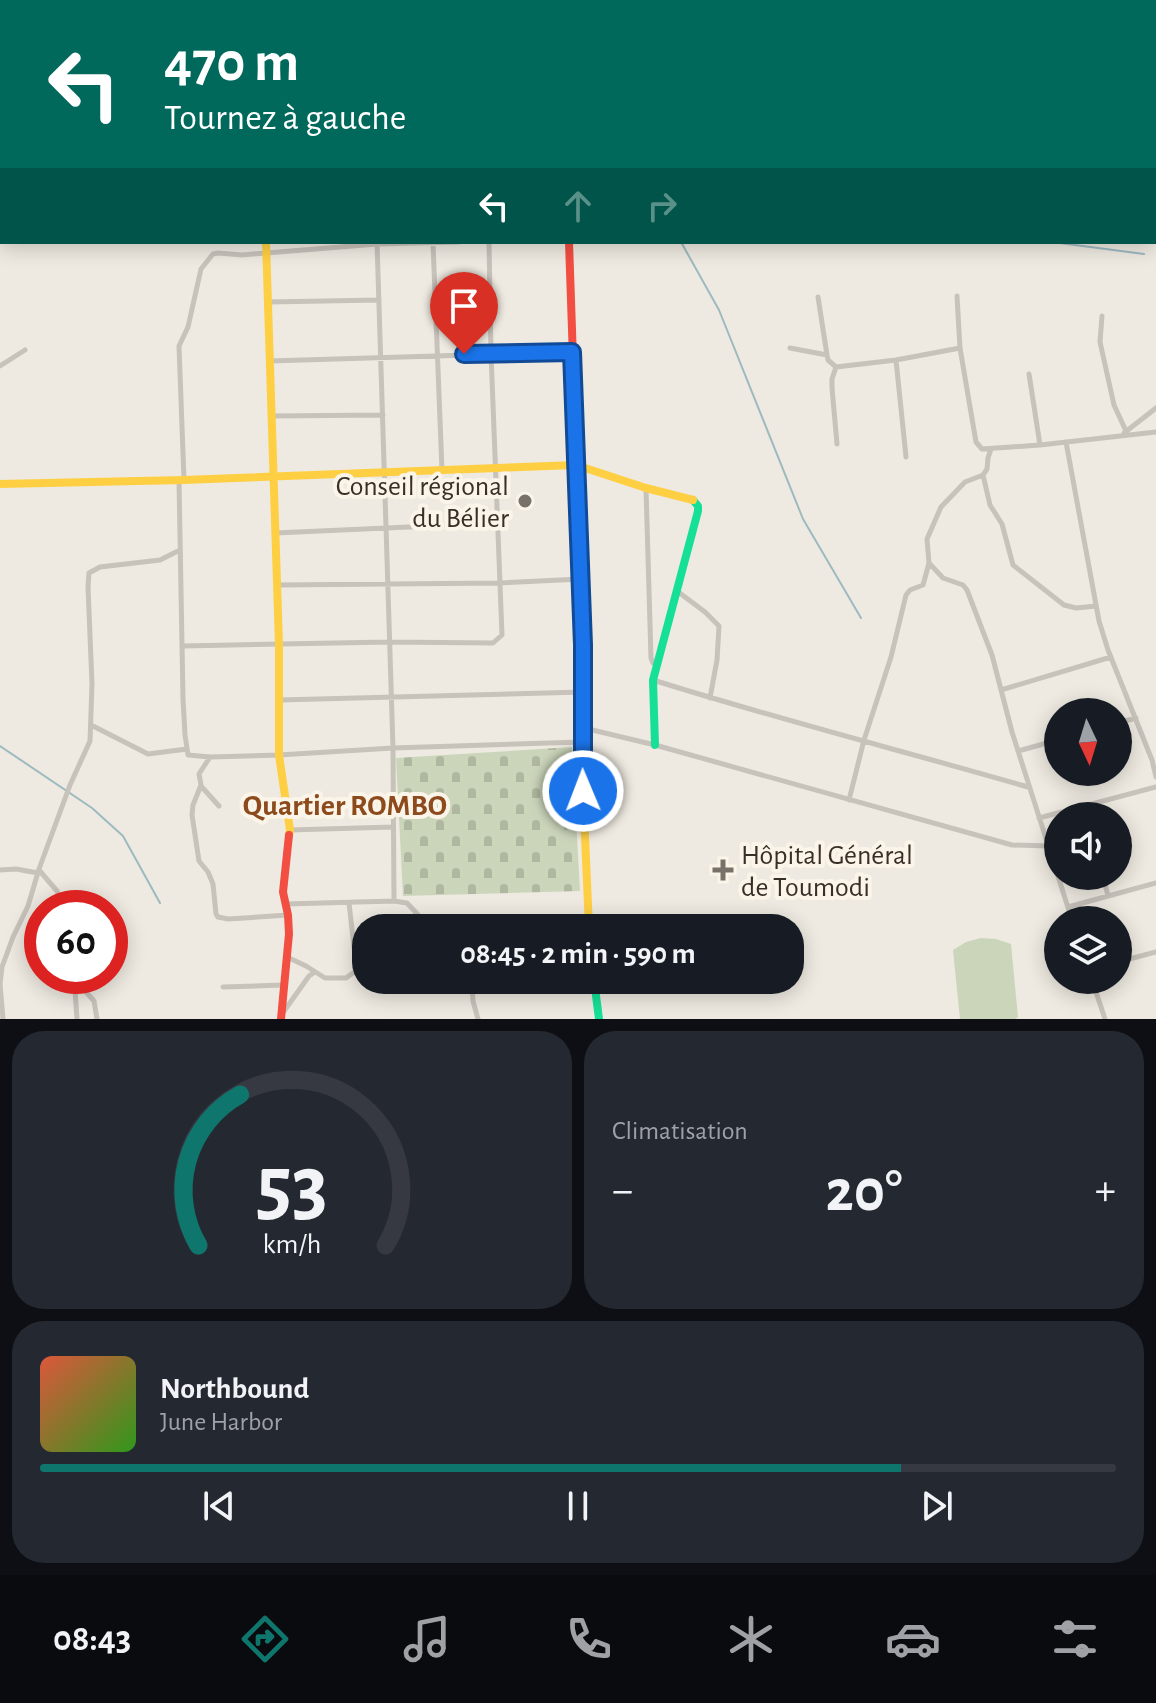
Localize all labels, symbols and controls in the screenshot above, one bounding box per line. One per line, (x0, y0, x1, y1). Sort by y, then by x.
icon: left (32, 32, 136, 136)
text: 470 m (164, 35, 299, 91)
text: Tournez à gauche (164, 100, 406, 136)
icon: left (472, 184, 516, 228)
icon: ahead (556, 184, 600, 228)
icon: right (640, 184, 684, 228)
pin (430, 272, 498, 354)
icon: arrive (442, 284, 486, 328)
place label: Conseil régional du Bélier (336, 473, 509, 533)
marker: Conseil régional du Bélier (516, 492, 534, 510)
north arrow (1044, 698, 1132, 786)
map controls (1044, 698, 1132, 994)
position arrow (541, 749, 625, 833)
district label: Quartier ROMBO (243, 791, 447, 821)
button: sound (1044, 802, 1132, 890)
place label: Hôpital Général de Toumodi (741, 842, 913, 902)
marker: Hôpital Général de Toumodi (712, 859, 734, 881)
speed limit sign: 60 (24, 890, 128, 994)
button: layers (1044, 906, 1132, 994)
text: 08:45 · 2 min · 590 m (460, 939, 696, 969)
text: Climatisation (612, 1118, 748, 1144)
text: 53 (256, 1145, 328, 1229)
text: 20° (825, 1162, 903, 1222)
text: − (612, 1169, 633, 1213)
text: + (1095, 1169, 1116, 1213)
text: km/h (263, 1230, 321, 1259)
text: Northbound (160, 1374, 309, 1404)
text: June Harbor (160, 1409, 282, 1435)
icon: previous (197, 1484, 241, 1528)
icon: pause (556, 1484, 600, 1528)
icon: next (915, 1484, 959, 1528)
icon: directions (237, 1611, 293, 1667)
icon: music (399, 1611, 455, 1667)
icon: phone (561, 1611, 617, 1667)
icon: climate (723, 1611, 779, 1667)
icon: car (885, 1611, 941, 1667)
icon: filters (1047, 1611, 1103, 1667)
text: 08:43 (53, 1621, 131, 1657)

